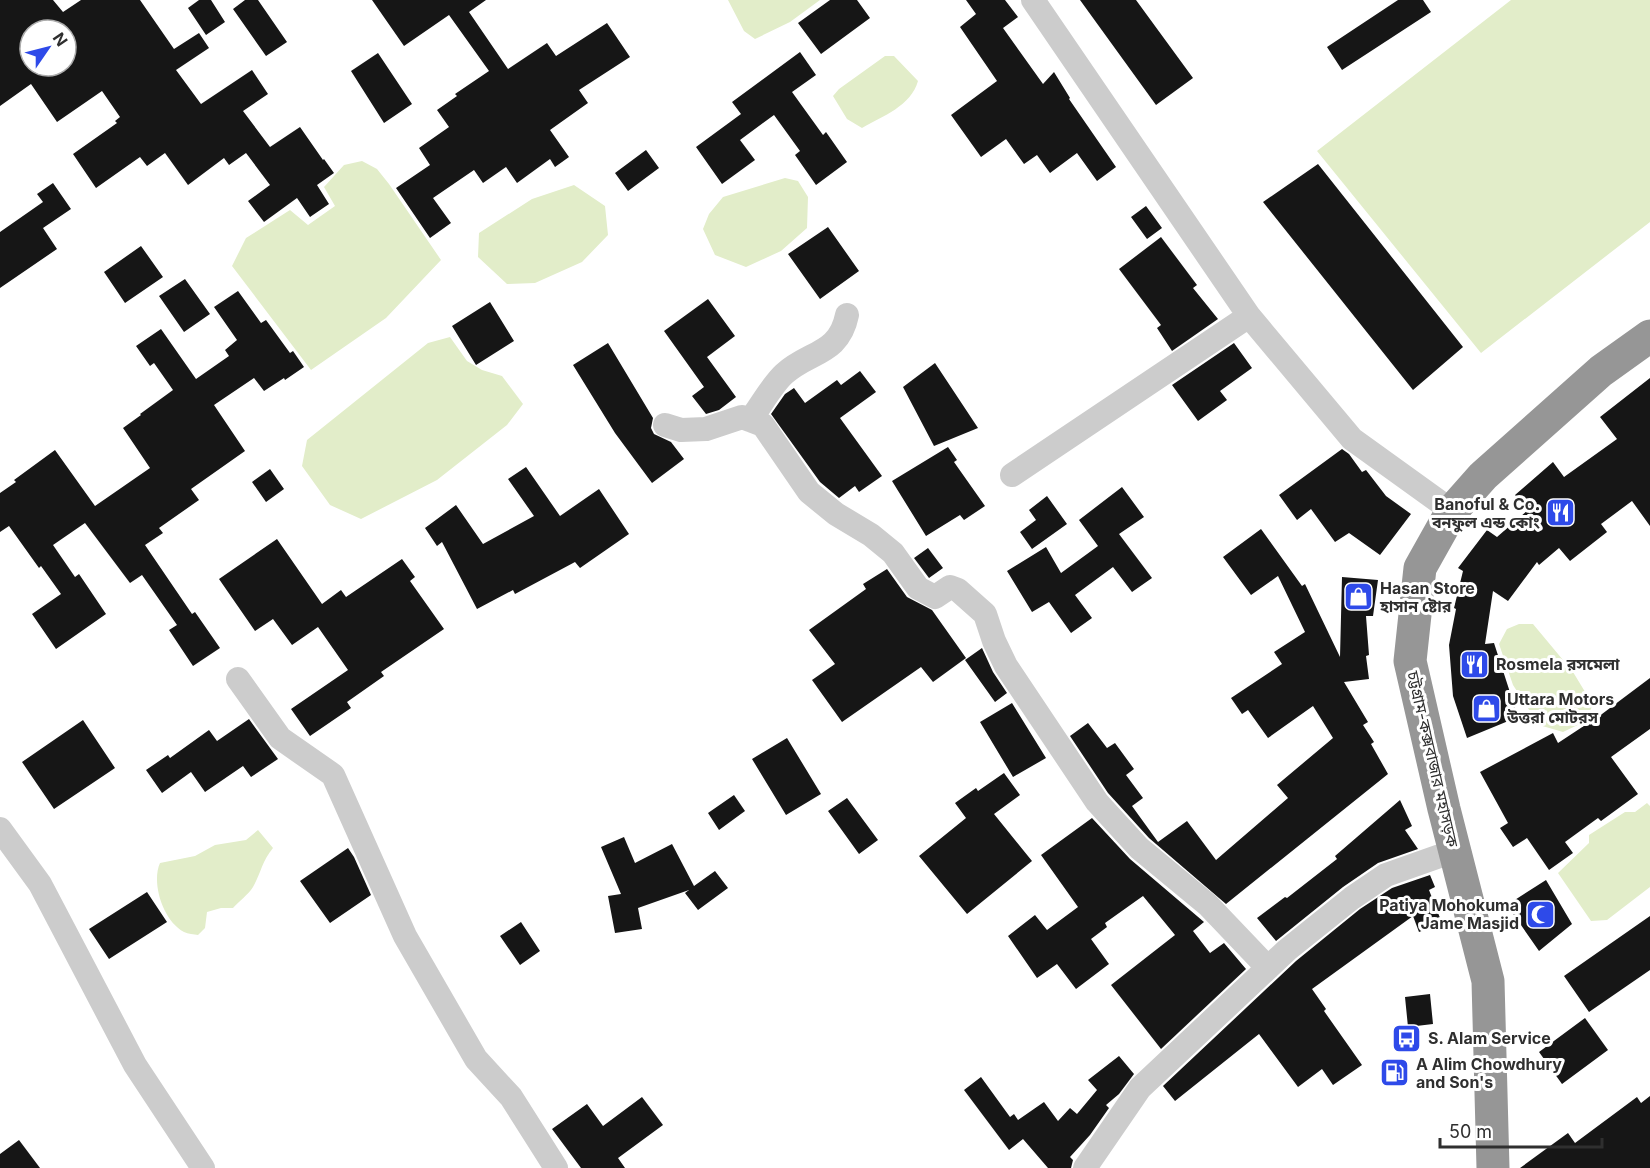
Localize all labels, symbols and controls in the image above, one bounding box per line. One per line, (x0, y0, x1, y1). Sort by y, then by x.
north arrow (18, 18, 78, 78)
text: N (49, 29, 72, 50)
place label: Banoful & Co. বনফুল এন্ড কোং (1431, 494, 1540, 533)
restaurant icon: Banoful & Co. বনফুল এন্ড কোং (1545, 497, 1577, 529)
place label: Hasan Store হাসান ষ্টোর (1379, 578, 1475, 616)
shop icon: Hasan Store হাসান ষ্টোর (1343, 581, 1375, 613)
restaurant icon: Rosmela রসমেলা (1459, 648, 1491, 680)
place label: Rosmela রসমেলা (1496, 654, 1620, 674)
street label: চট্টগ্রাম-কক্সবাজার মহাসড়ক (1403, 668, 1463, 850)
place label: Uttara Motors উত্তরা মোটরস (1506, 689, 1614, 727)
shop icon: Uttara Motors উত্তরা মোটরস (1470, 692, 1502, 724)
place label: Patiya Mohokuma Jame Masjid (1379, 895, 1519, 933)
mosque icon: Patiya Mohokuma Jame Masjid (1524, 898, 1556, 930)
bus stop icon: S. Alam Service (1391, 1022, 1423, 1054)
place label: S. Alam Service (1428, 1028, 1551, 1048)
place label: A Alim Chowdhury and Son's (1416, 1054, 1562, 1092)
fuel station icon: A Alim Chowdhury and Son's (1379, 1057, 1411, 1089)
scale bar (1440, 1111, 1602, 1149)
text: 50 m (1449, 1121, 1492, 1142)

